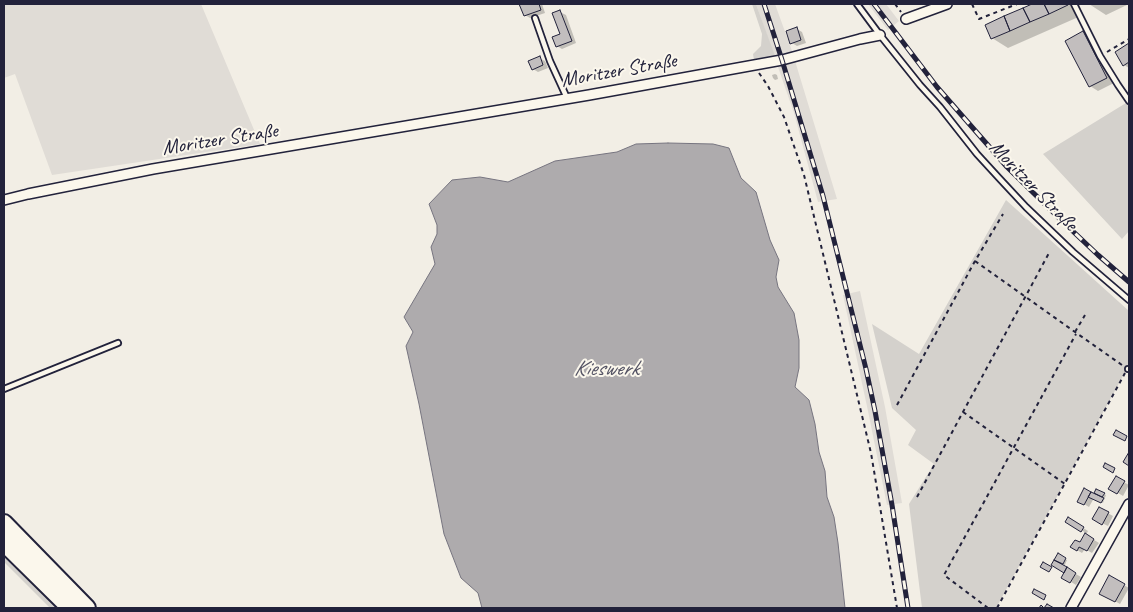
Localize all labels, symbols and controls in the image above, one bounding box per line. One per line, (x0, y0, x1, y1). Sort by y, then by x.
street label: Moritzer Straße (559, 48, 679, 94)
street label: Moritzer Straße (160, 118, 280, 162)
street label: Moritzer Straße (983, 135, 1083, 237)
water label: Kieswerk (574, 356, 638, 382)

